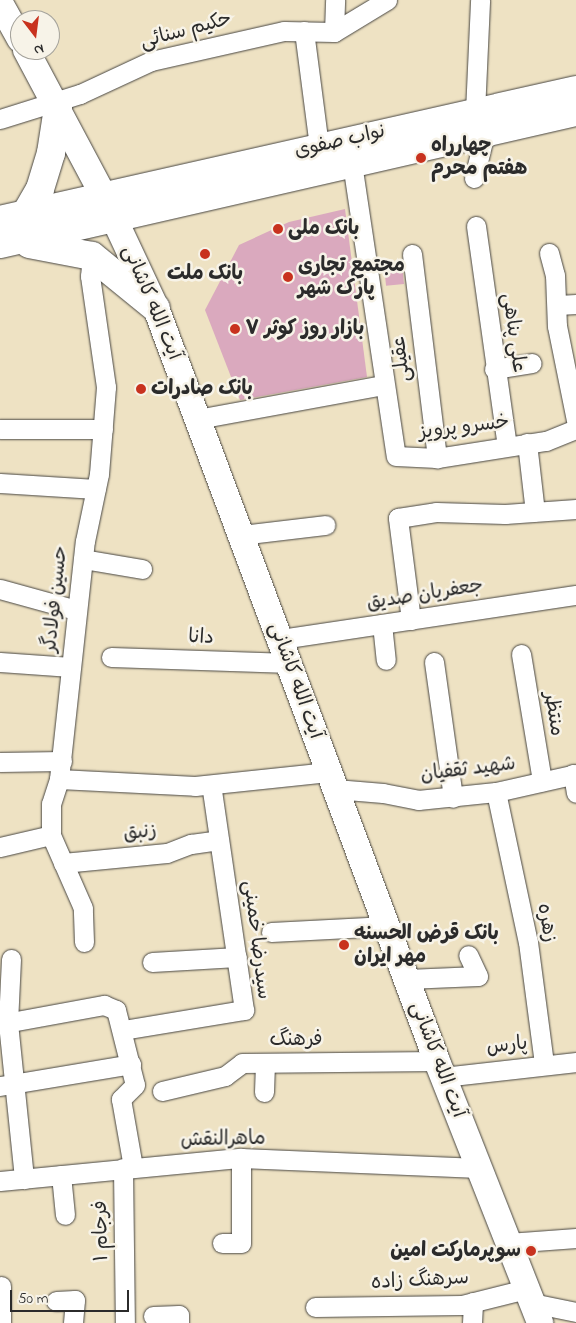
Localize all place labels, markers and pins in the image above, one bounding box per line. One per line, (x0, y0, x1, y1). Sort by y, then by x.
place label: چهارراه هفتم محرم (431, 134, 527, 181)
marker: چهارراه هفتم محرم (415, 152, 427, 164)
place label: بانک ملی (288, 217, 359, 241)
marker: بانک ملی (272, 223, 284, 235)
marker: بانک ملت (199, 248, 211, 260)
place label: مجتمع تجاری پارک شهر (298, 254, 405, 301)
place label: بانک ملت (167, 262, 243, 286)
marker: مجتمع تجاری پارک شهر (282, 271, 294, 283)
place label: بازار روز کوثر ۷ (245, 317, 364, 341)
marker: بازار روز کوثر ۷ (229, 323, 241, 335)
place label: بانک صادرات (151, 377, 253, 401)
marker: بانک صادرات (135, 383, 147, 395)
place label: بانک قرض الحسنه مهر ایران (354, 922, 499, 969)
marker: بانک قرض الحسنه مهر ایران (338, 939, 350, 951)
place label: سوپرمارکت امین (390, 1239, 521, 1263)
marker: سوپرمارکت امین (525, 1245, 537, 1257)

